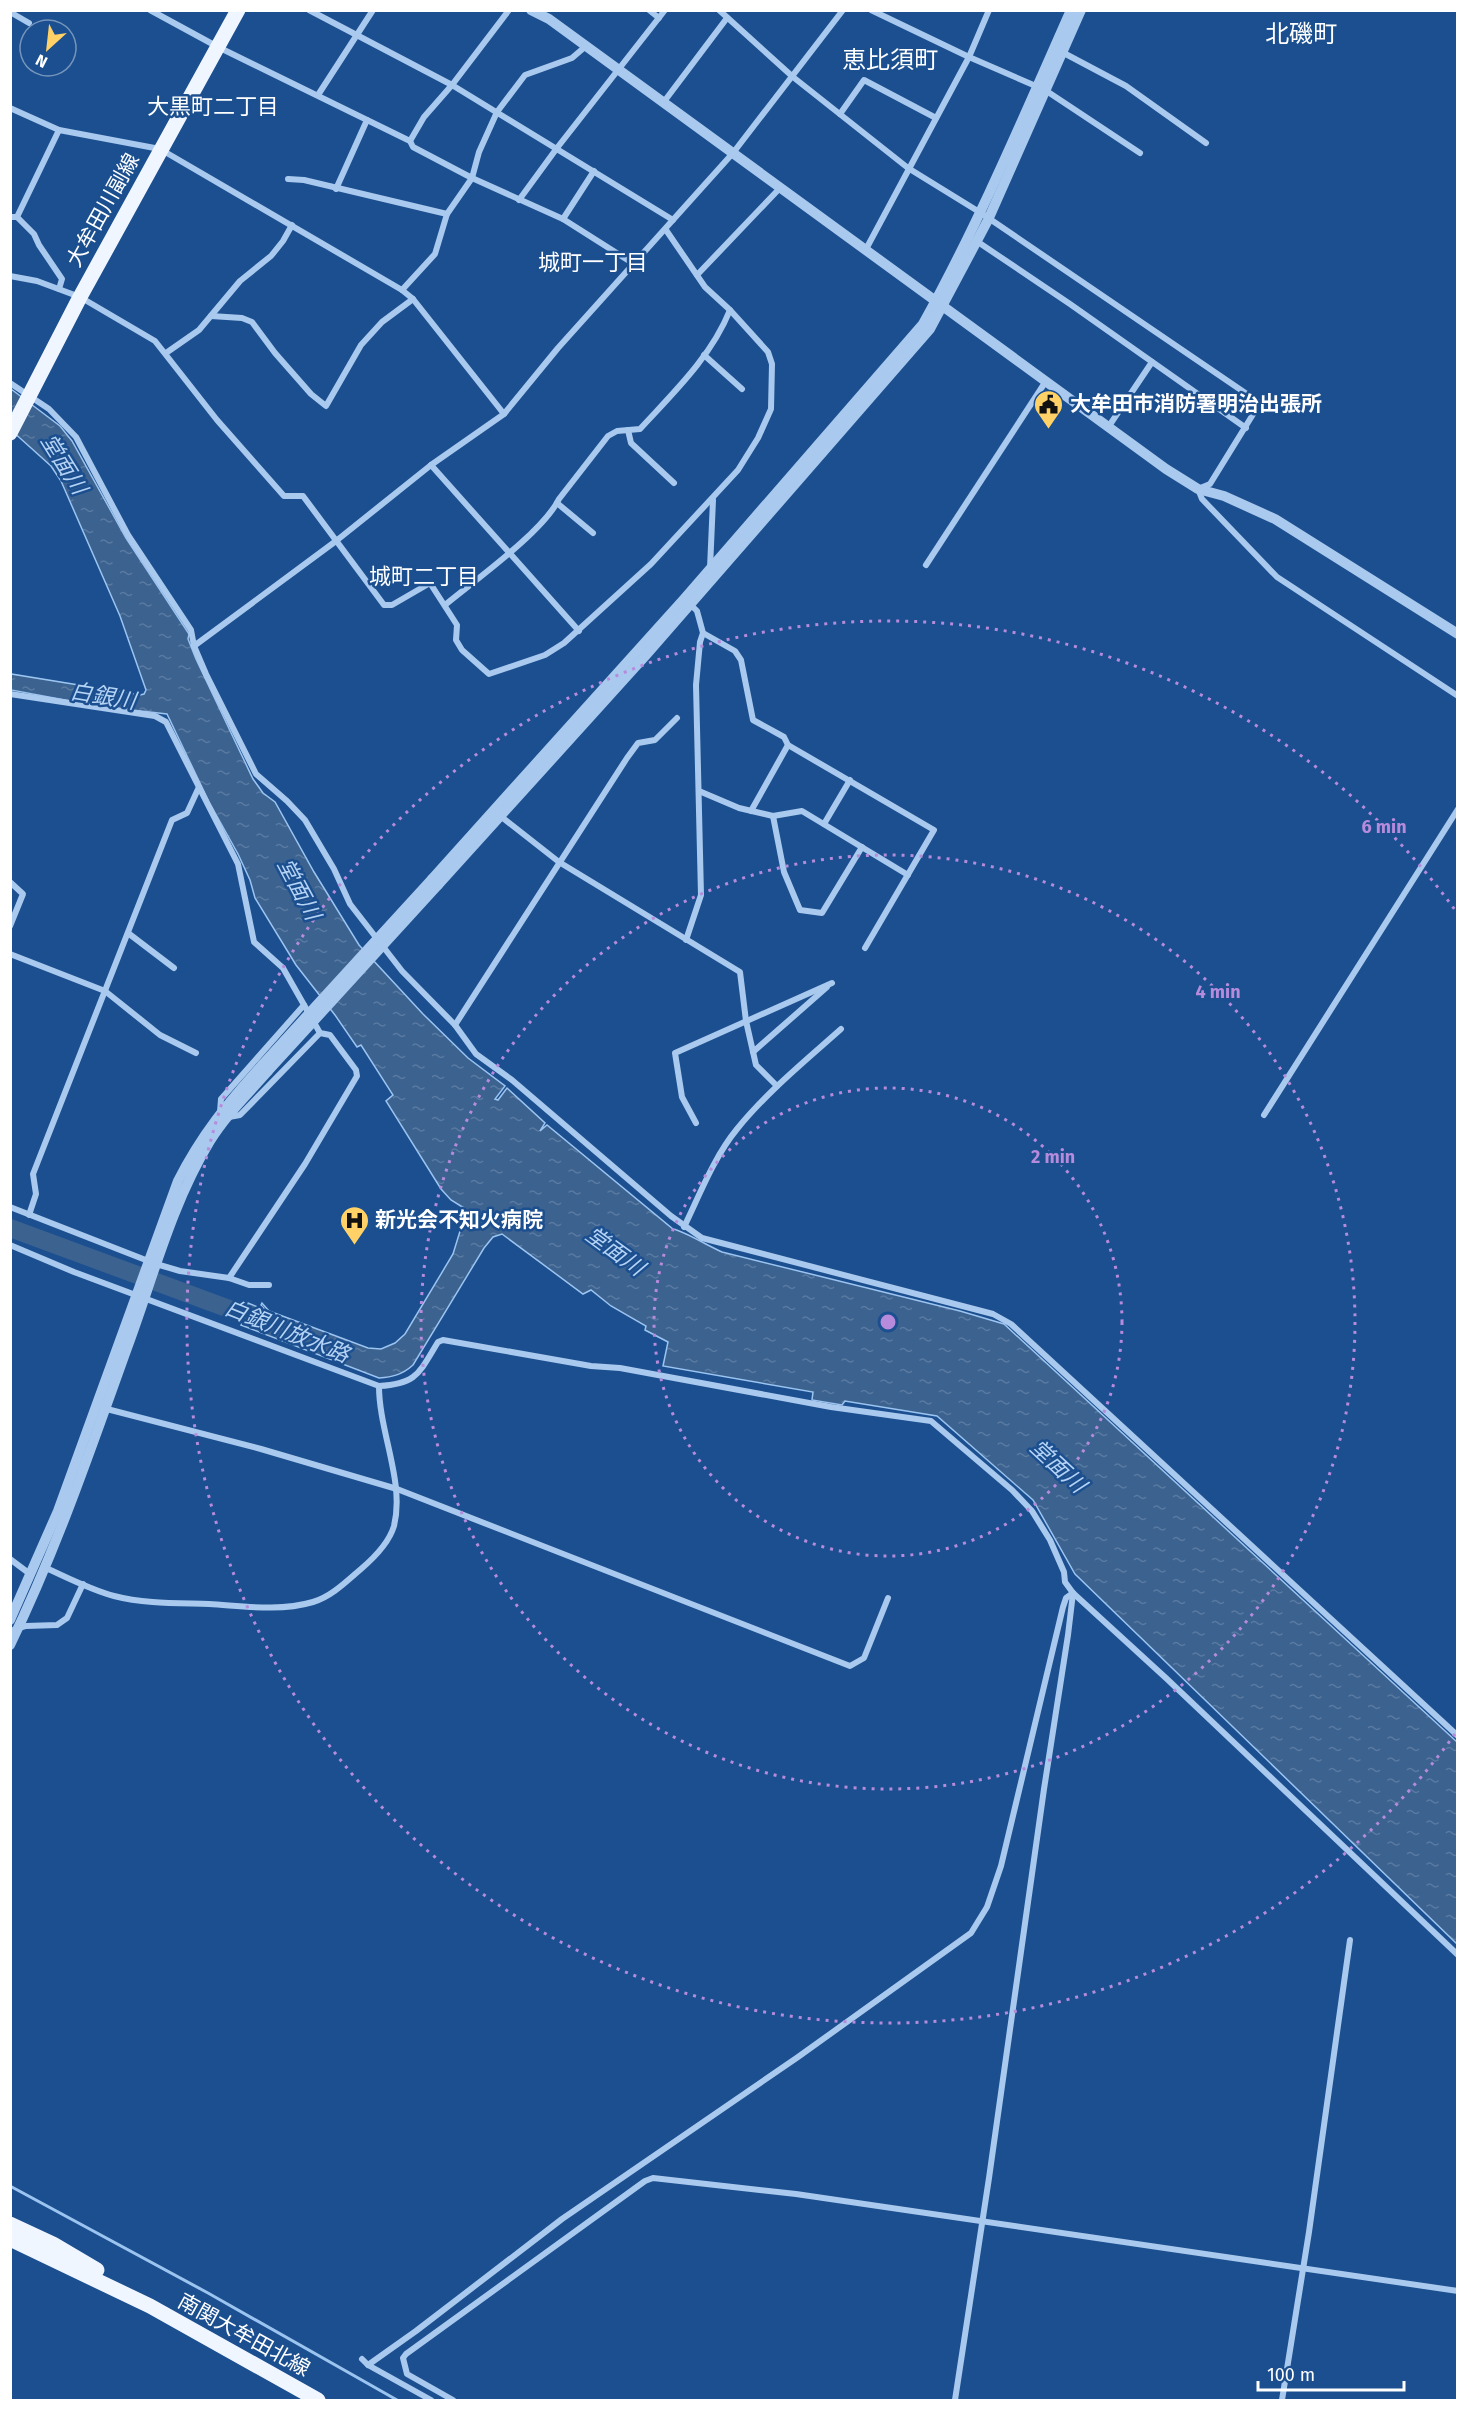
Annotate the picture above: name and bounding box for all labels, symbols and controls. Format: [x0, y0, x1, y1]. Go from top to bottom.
north arrow [18, 18, 78, 78]
district label: 北磯町 [1265, 20, 1337, 48]
district label: 恵比須町 [842, 46, 938, 74]
text: N [32, 50, 50, 72]
district label: 大黒町二丁目 [147, 93, 279, 120]
street label: 大牟田川副線 [61, 149, 145, 271]
district label: 城町一丁目 [538, 249, 648, 276]
public building icon: 大牟田市消防署明治出張所 [1033, 388, 1065, 430]
place label: 大牟田市消防署明治出張所 [1070, 391, 1322, 417]
water label: 堂面川 [35, 429, 94, 501]
district label: 城町二丁目 [369, 563, 479, 590]
water label: 白銀川 [68, 678, 140, 715]
text: 6 min [1361, 816, 1407, 838]
water label: 堂面川 [272, 854, 327, 926]
text: 4 min [1195, 981, 1241, 1003]
text: 2 min [1031, 1146, 1075, 1168]
hospital icon: 新光会不知火病院 [338, 1204, 370, 1246]
place label: 新光会不知火病院 [375, 1207, 543, 1233]
water label: 堂面川 [580, 1221, 651, 1282]
water label: 白銀川放水路 [221, 1294, 355, 1369]
centre of rings [878, 1312, 898, 1332]
water label: 堂面川 [1025, 1434, 1093, 1500]
street label: 南関大牟田北線 [173, 2288, 315, 2382]
scale bar [1258, 2354, 1404, 2392]
text: 100 m [1267, 2364, 1315, 2386]

